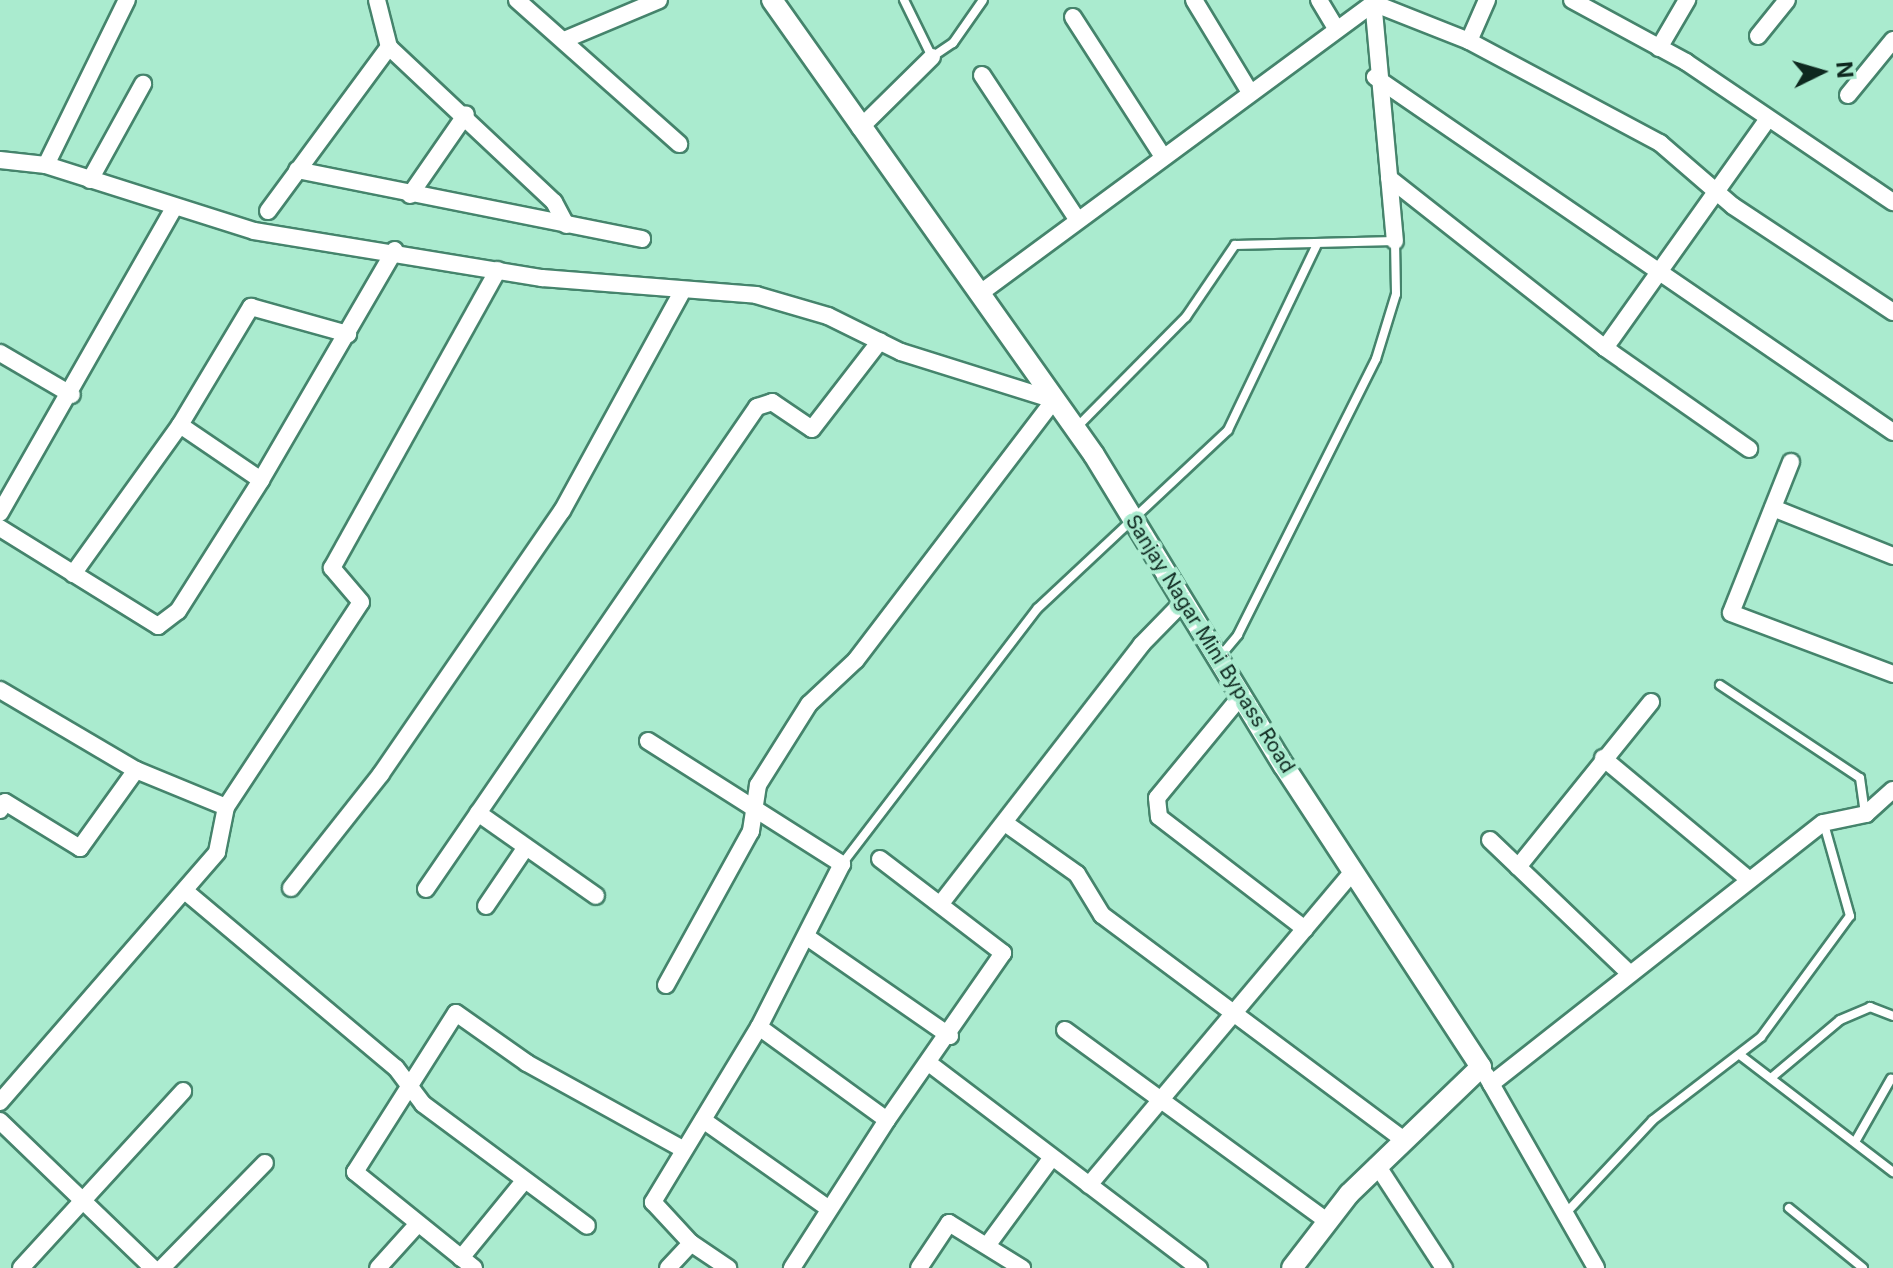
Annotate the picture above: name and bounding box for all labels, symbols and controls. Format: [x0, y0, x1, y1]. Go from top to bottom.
north arrow [1781, 32, 1861, 112]
text: N [1831, 60, 1859, 79]
street label: Sanjay Nagar Mini Bypass Road [1120, 511, 1300, 777]

